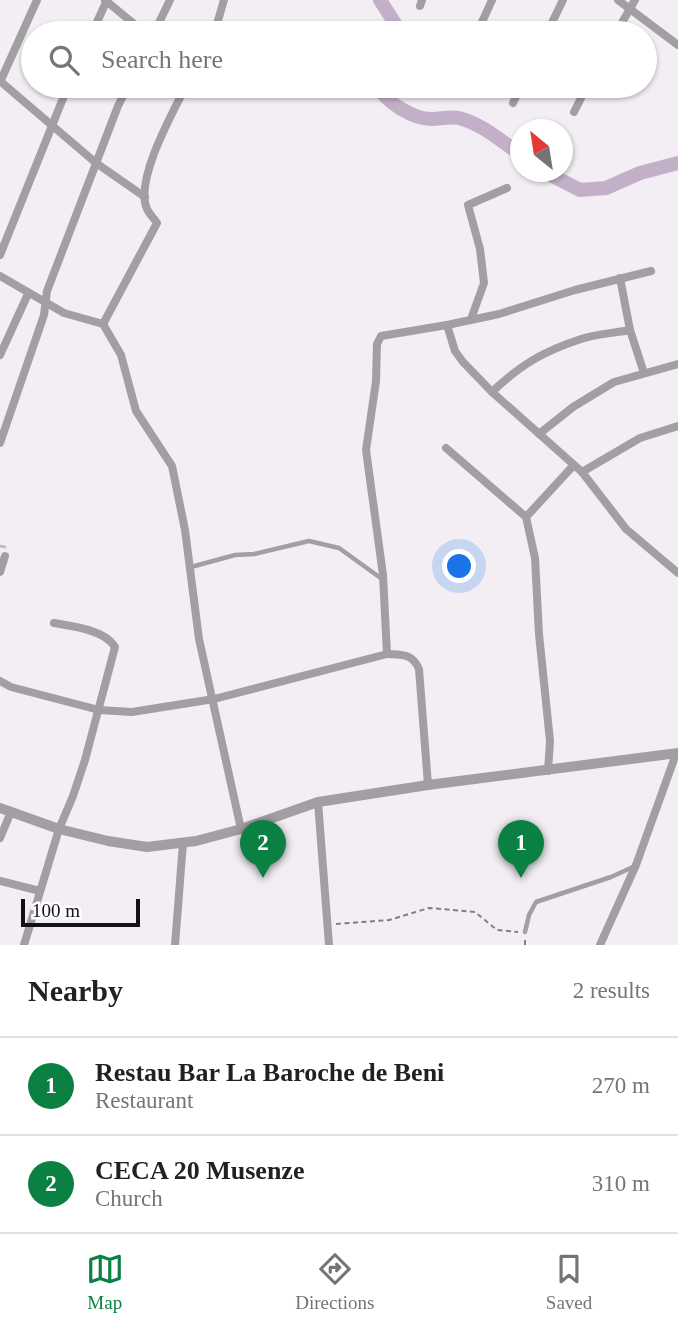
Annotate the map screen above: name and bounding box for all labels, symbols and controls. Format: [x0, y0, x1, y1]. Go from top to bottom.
search box [21, 21, 657, 98]
icon: search [45, 41, 83, 79]
text: Search here [101, 45, 223, 74]
north arrow [510, 119, 573, 182]
your location [442, 549, 476, 583]
pin: 2 [240, 820, 286, 878]
pin: 1 [498, 820, 544, 878]
scale bar [21, 896, 140, 928]
text: 100 m [32, 900, 80, 921]
text: Nearby [28, 974, 123, 1007]
text: 2 results [573, 978, 650, 1003]
text: Restau Bar La Baroche de Beni [95, 1058, 444, 1087]
text: 1 [45, 1073, 57, 1098]
text: 270 m [592, 1073, 650, 1098]
text: Restaurant [95, 1088, 193, 1113]
text: CECA 20 Musenze [95, 1156, 304, 1185]
text: 2 [45, 1171, 57, 1196]
text: 310 m [592, 1171, 650, 1196]
text: Church [95, 1186, 163, 1211]
tab: Map [86, 1250, 124, 1314]
tab: Directions [295, 1250, 374, 1314]
tab: Saved [546, 1250, 592, 1314]

